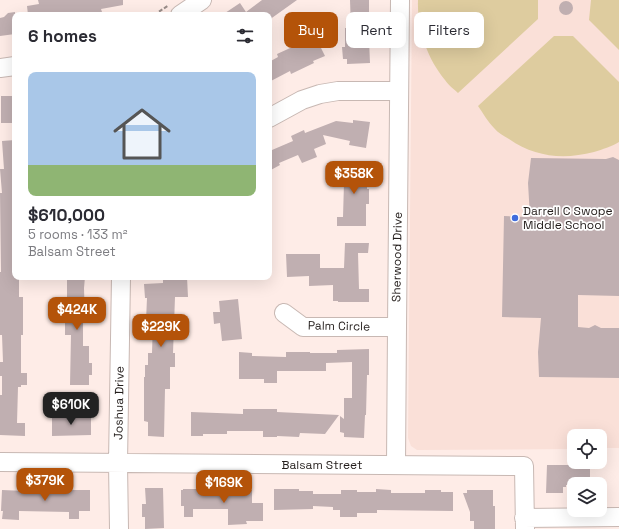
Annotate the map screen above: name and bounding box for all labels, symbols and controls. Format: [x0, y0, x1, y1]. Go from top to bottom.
chip: Buy [284, 12, 338, 48]
chip: Rent [346, 12, 406, 48]
chip: Filters [414, 12, 484, 48]
text: 6 homes [28, 25, 97, 47]
icon: filters [234, 25, 256, 47]
icon: home [106, 98, 178, 170]
pin: $358K [326, 161, 382, 195]
text: $358K [334, 165, 374, 182]
place label: Darrell C Swope Middle School [523, 203, 613, 233]
text: $610,000 [28, 204, 105, 226]
street label: Sherwood Drive [388, 212, 406, 302]
marker: Darrell C Swope Middle School [510, 213, 520, 223]
text: 5 rooms · 133 m² [28, 226, 127, 243]
text: Balsam Street [28, 243, 116, 260]
pin: $424K [49, 297, 105, 331]
text: $424K [57, 301, 97, 318]
pin: $229K [133, 314, 189, 348]
street label: Palm Circle [308, 317, 370, 335]
text: $229K [141, 318, 181, 335]
street label: Joshua Drive [110, 366, 128, 440]
pin: $610K [43, 392, 99, 426]
text: $610K [52, 396, 90, 413]
map controls [567, 429, 607, 517]
button: locate [567, 429, 607, 469]
street label: Balsam Street [281, 457, 363, 473]
pin: $379K [17, 468, 73, 502]
pin: $169K [196, 470, 252, 504]
text: $379K [25, 472, 65, 489]
text: $169K [205, 474, 243, 491]
button: layers [567, 477, 607, 517]

